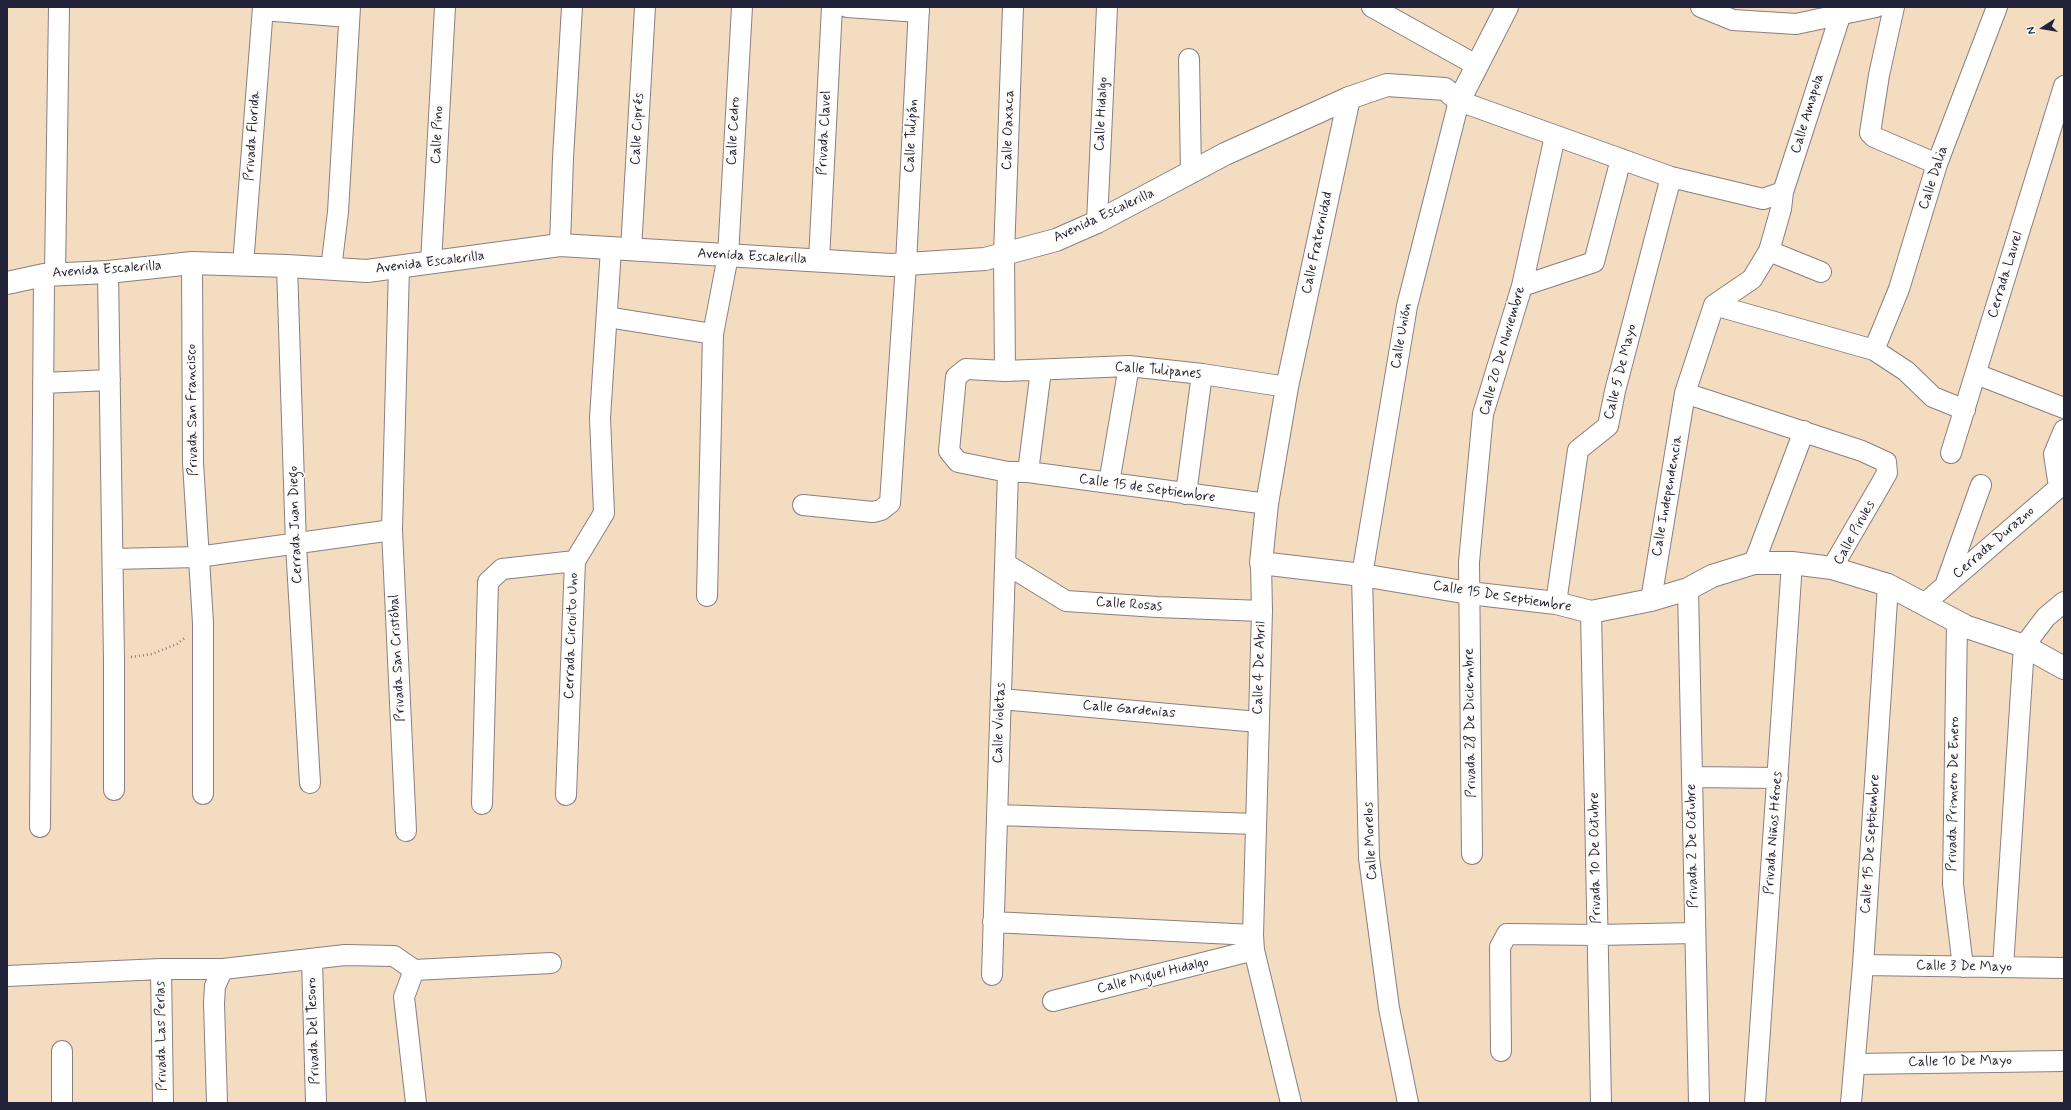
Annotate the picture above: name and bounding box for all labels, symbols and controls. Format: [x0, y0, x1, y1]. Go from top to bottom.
north arrow [2023, 8, 2063, 48]
text: N [2024, 25, 2039, 36]
street label: Calle Amapola [1788, 72, 1828, 156]
street label: Calle Hidalgo [1092, 76, 1112, 152]
street label: Privada Florida [241, 90, 265, 182]
street label: Privada Clavel [814, 90, 836, 176]
street label: Calle Oaxaca [999, 90, 1019, 170]
street label: Calle Ciprés [628, 93, 648, 165]
street label: Calle Cedro [724, 96, 744, 166]
street label: Calle Tulipán [902, 99, 922, 173]
street label: Calle Pino [428, 106, 448, 164]
street label: Calle Dalia [1916, 144, 1952, 212]
street label: Avenida Escalerilla [1051, 185, 1157, 247]
street label: Calle Fraternidad [1299, 190, 1337, 296]
street label: Cerrada Laurel [1985, 230, 2027, 320]
street label: Avenida Escalerilla [697, 246, 807, 268]
street label: Avenida Escalerilla [375, 248, 485, 278]
street label: Avenida Escalerilla [52, 258, 162, 282]
street label: Calle 20 De Noviembre [1477, 285, 1529, 417]
street label: Calle Unión [1388, 302, 1416, 370]
street label: Calle 5 De Mayo [1601, 322, 1641, 422]
street label: Privada San Francisco [183, 344, 203, 476]
street label: Calle Tulipanes [1114, 359, 1202, 383]
street label: Calle Independencia [1649, 434, 1687, 558]
street label: Cerrada Juan Diego [286, 466, 306, 584]
street label: Calle 15 de Septiembre [1078, 471, 1216, 507]
street label: Calle Pirules [1830, 498, 1880, 568]
street label: Cerrada Durazno [1950, 503, 2038, 583]
street label: Cerrada Circuito Uno [561, 572, 583, 700]
street label: Calle 15 De Septiembre [1432, 578, 1572, 616]
street label: Privada San Cristóbal [386, 594, 410, 722]
street label: Calle Rosas [1095, 594, 1163, 616]
street label: Calle 4 De Abril [1250, 621, 1270, 715]
street label: Privada 28 De Diciembre [1461, 648, 1481, 798]
street label: Calle Violetas [990, 682, 1010, 764]
street label: Calle Gardenias [1082, 698, 1176, 722]
street label: Privada Primero De Enero [1944, 716, 1964, 872]
street label: Privada Niños Héroes [1761, 771, 1787, 895]
street label: Calle 15 De Septiembre [1858, 774, 1884, 914]
street label: Privada 2 De Octubre [1684, 784, 1702, 908]
street label: Privada 10 De Octubre [1586, 792, 1606, 924]
street label: Calle Morelos [1361, 801, 1381, 881]
street label: Calle Miguel Hidalgo [1095, 954, 1211, 998]
street label: Calle 3 De Mayo [1916, 958, 2012, 976]
street label: Privada Del Tesoro [304, 977, 324, 1085]
street label: Privada Las Perlas [153, 981, 171, 1091]
street label: Calle 10 De Mayo [1908, 1053, 2012, 1071]

